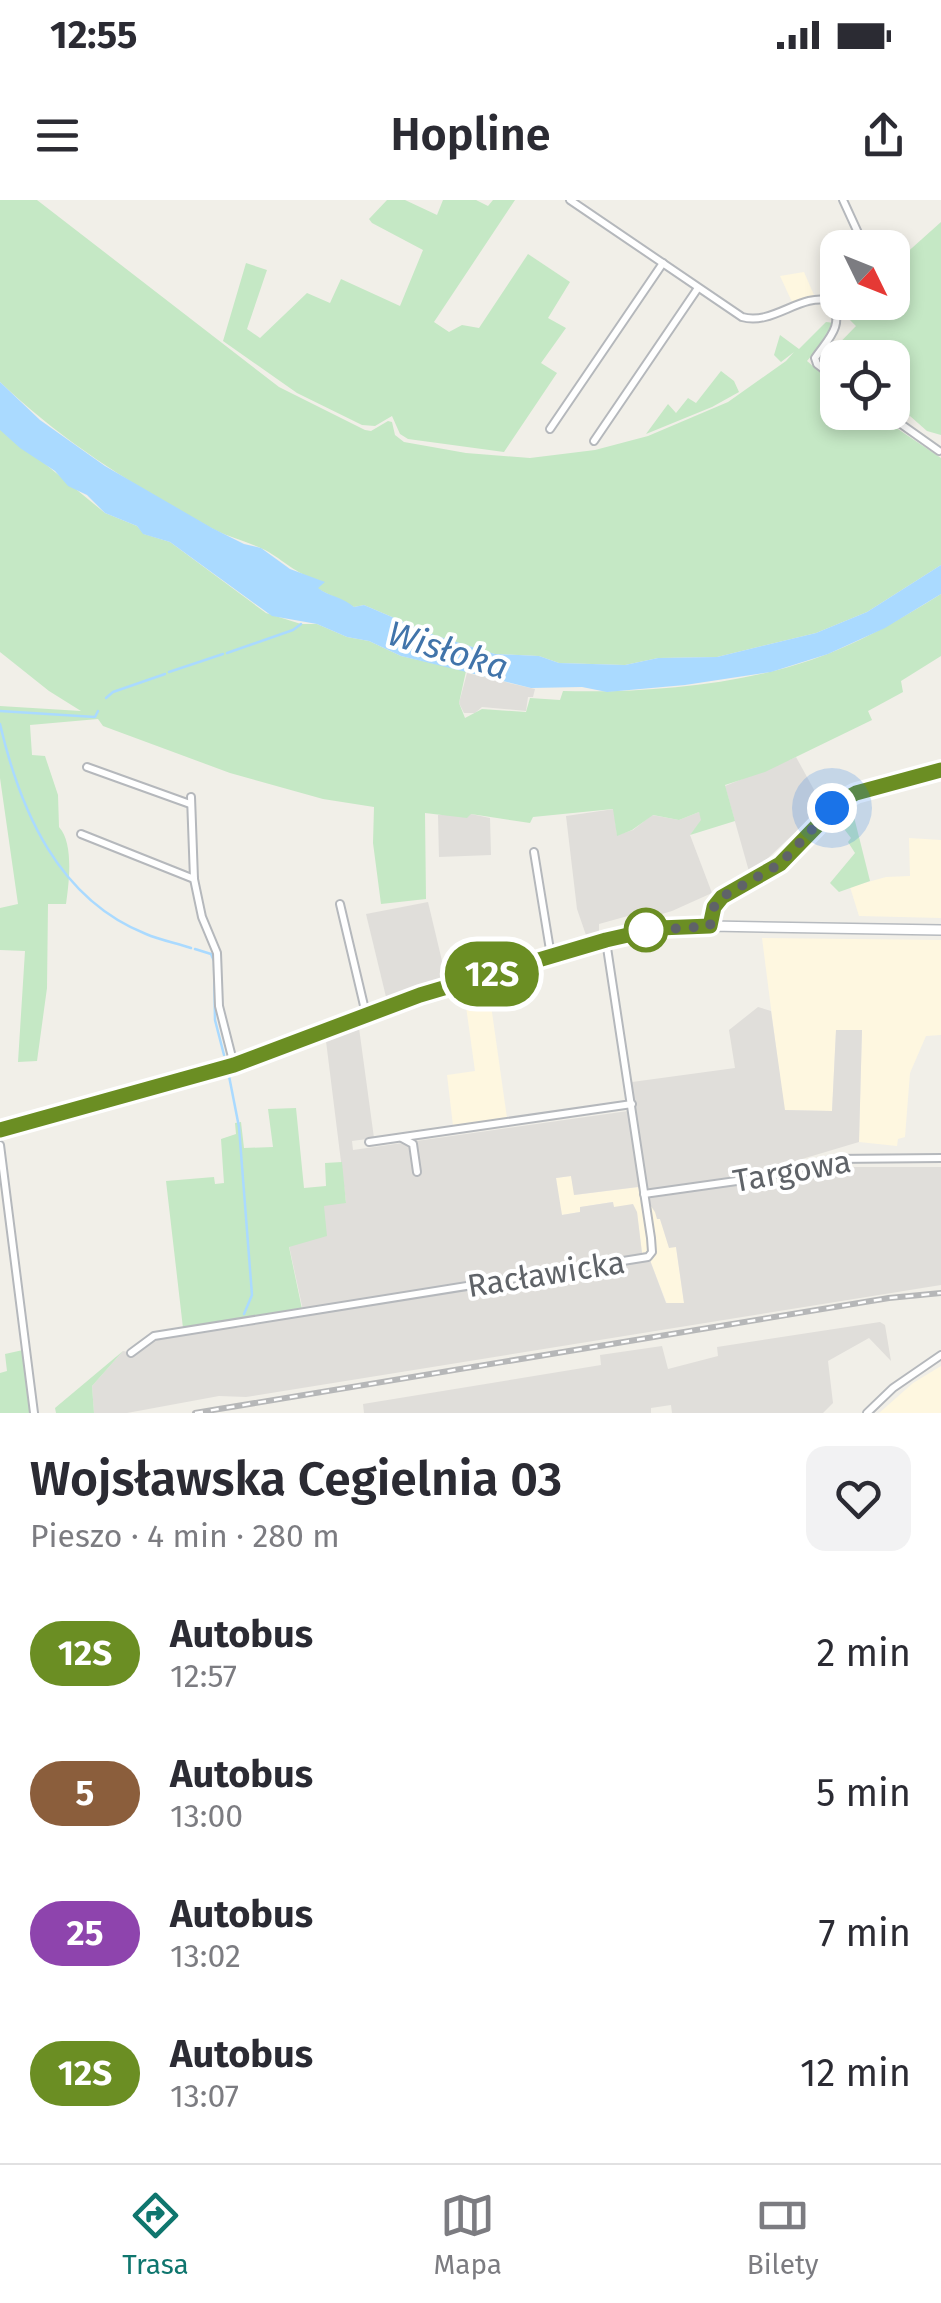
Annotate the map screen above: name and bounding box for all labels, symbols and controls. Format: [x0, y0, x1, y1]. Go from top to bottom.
text: 12:55 [50, 12, 137, 58]
icon: menu [30, 108, 85, 163]
text: Hopline [390, 108, 551, 162]
icon: share [856, 108, 911, 163]
north arrow [820, 230, 910, 320]
map controls [820, 230, 910, 430]
button: locate [820, 340, 910, 430]
water label: Wisłoka [383, 612, 513, 688]
your location [807, 783, 857, 833]
unlabelled marker [625, 909, 667, 951]
line badge: 12S [434, 942, 550, 1006]
text: 12S [465, 953, 519, 995]
street label: Targowa [730, 1142, 854, 1200]
street label: Racławicka [465, 1243, 627, 1305]
button: heart [806, 1446, 911, 1551]
text: Wojsławska Cegielnia 03 [30, 1450, 562, 1508]
text: Pieszo · 4 min · 280 m [30, 1517, 340, 1555]
text: Autobus [170, 1611, 313, 1657]
text: 2 min [817, 1630, 911, 1676]
text: 12S [58, 1632, 112, 1674]
text: 12:57 [170, 1657, 237, 1695]
text: Autobus [170, 1751, 313, 1797]
text: 5 min [816, 1770, 911, 1816]
text: 5 [76, 1772, 94, 1814]
text: 13:00 [170, 1797, 243, 1835]
text: Autobus [170, 1891, 313, 1937]
text: 7 min [819, 1910, 911, 1956]
text: 25 [67, 1912, 103, 1954]
text: 13:02 [170, 1937, 241, 1975]
text: Autobus [170, 2031, 313, 2077]
text: 12 min [800, 2050, 911, 2096]
text: 12S [58, 2052, 112, 2094]
text: 13:07 [170, 2077, 239, 2115]
tab: Trasa [122, 2188, 189, 2281]
tab: Mapa [433, 2188, 502, 2281]
tab: Bilety [747, 2188, 819, 2281]

